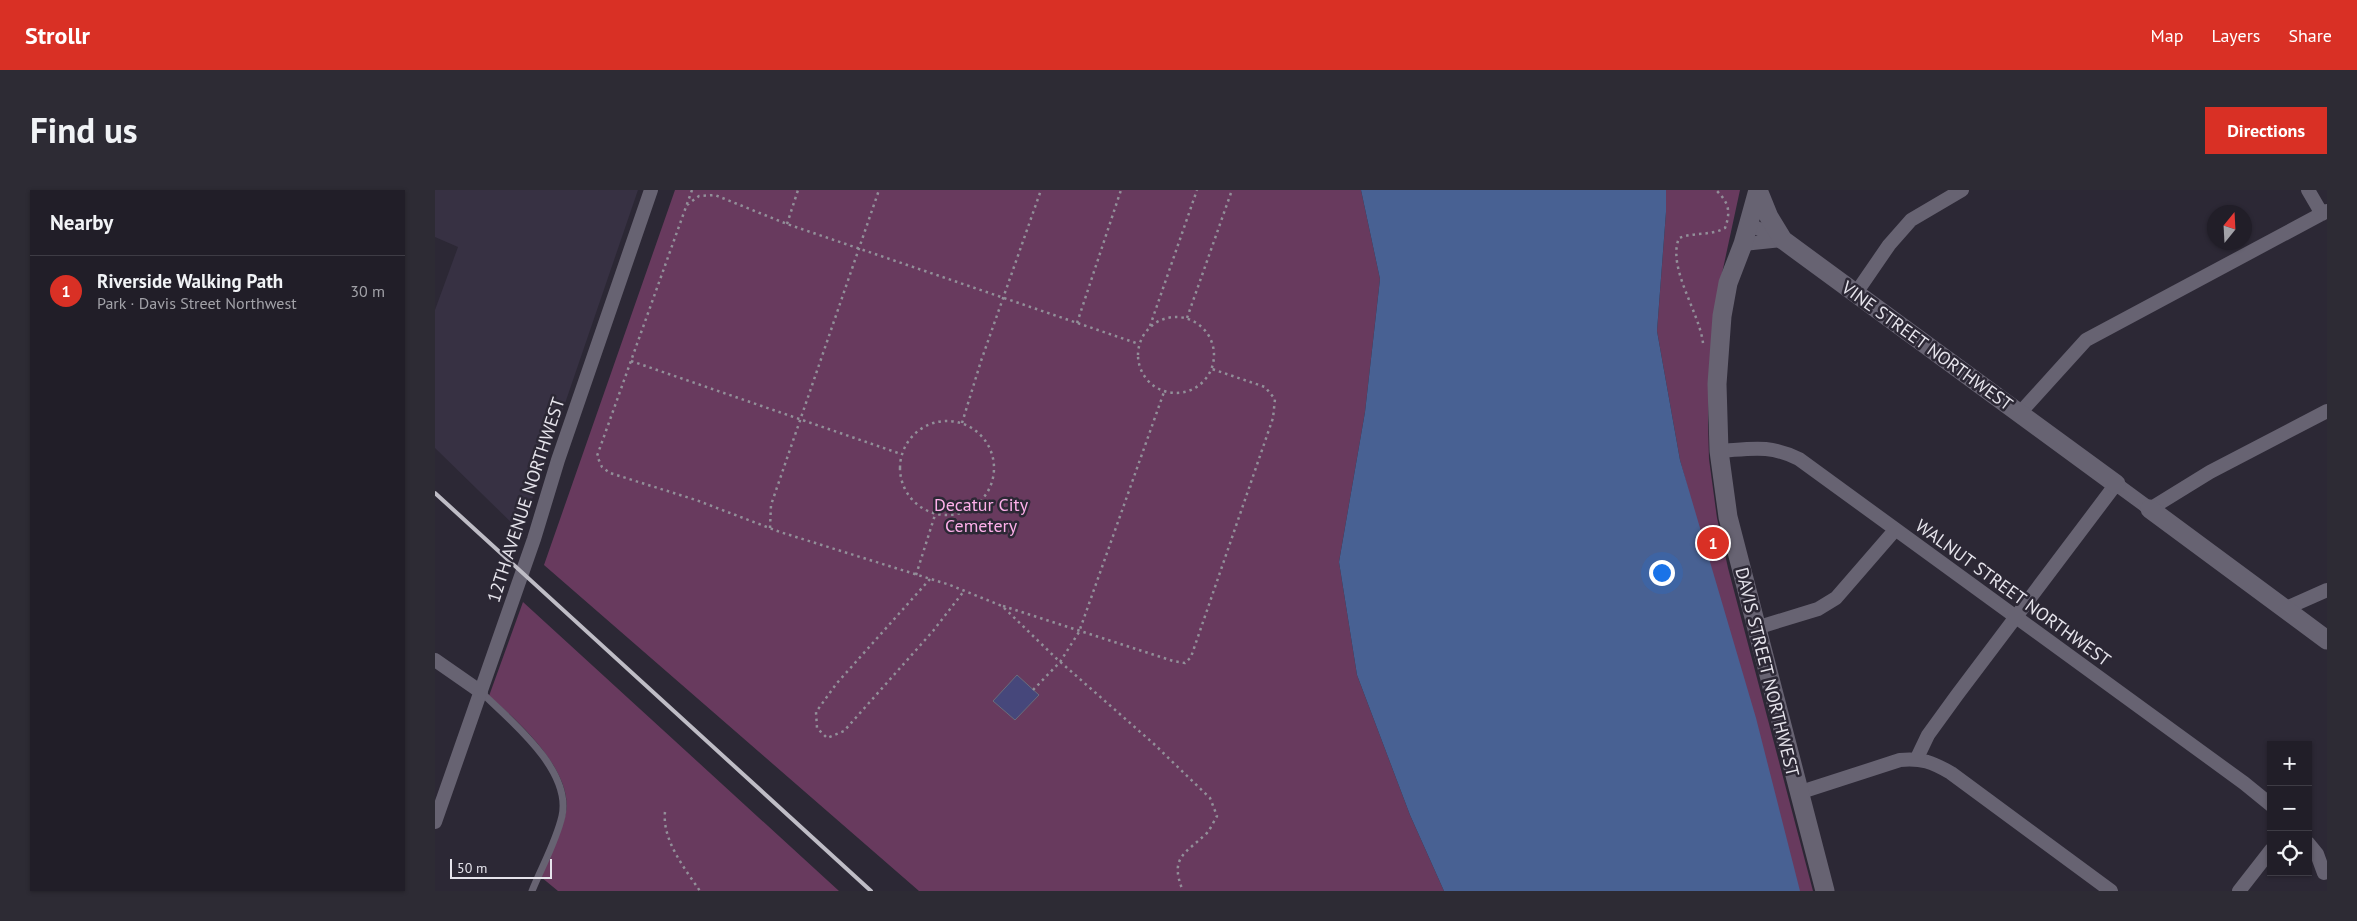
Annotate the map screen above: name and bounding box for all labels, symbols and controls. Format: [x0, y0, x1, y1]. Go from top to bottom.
text: Strollr [25, 20, 90, 51]
text: Map [2151, 24, 2183, 47]
text: Layers [2211, 24, 2260, 47]
text: Share [2288, 24, 2332, 47]
text: Find us [30, 107, 138, 153]
button: Directions [2205, 107, 2327, 154]
north arrow [2207, 205, 2252, 250]
text: Nearby [50, 209, 113, 236]
text: Riverside Walking Path [97, 269, 283, 293]
street label: VINE STREET NORTHWEST [1836, 275, 2017, 415]
text: 1 [61, 281, 71, 301]
text: 30 m [350, 281, 385, 301]
text: Park · Davis Street Northwest [97, 293, 297, 313]
street label: 12TH AVENUE NORTHWEST [482, 394, 570, 605]
park label: Decatur City Cemetery [934, 493, 1029, 537]
street label: WALNUT STREET NORTHWEST [1911, 514, 2116, 671]
pin: 1 [1697, 524, 1729, 562]
your location [1649, 560, 1675, 586]
street label: DAVIS STREET NORTHWEST [1730, 565, 1805, 779]
map controls [2267, 741, 2312, 876]
button: + [2267, 741, 2312, 786]
button: − [2267, 786, 2312, 831]
button: locate [2267, 831, 2312, 876]
scale bar [450, 856, 553, 879]
text: 50 m [457, 859, 487, 877]

